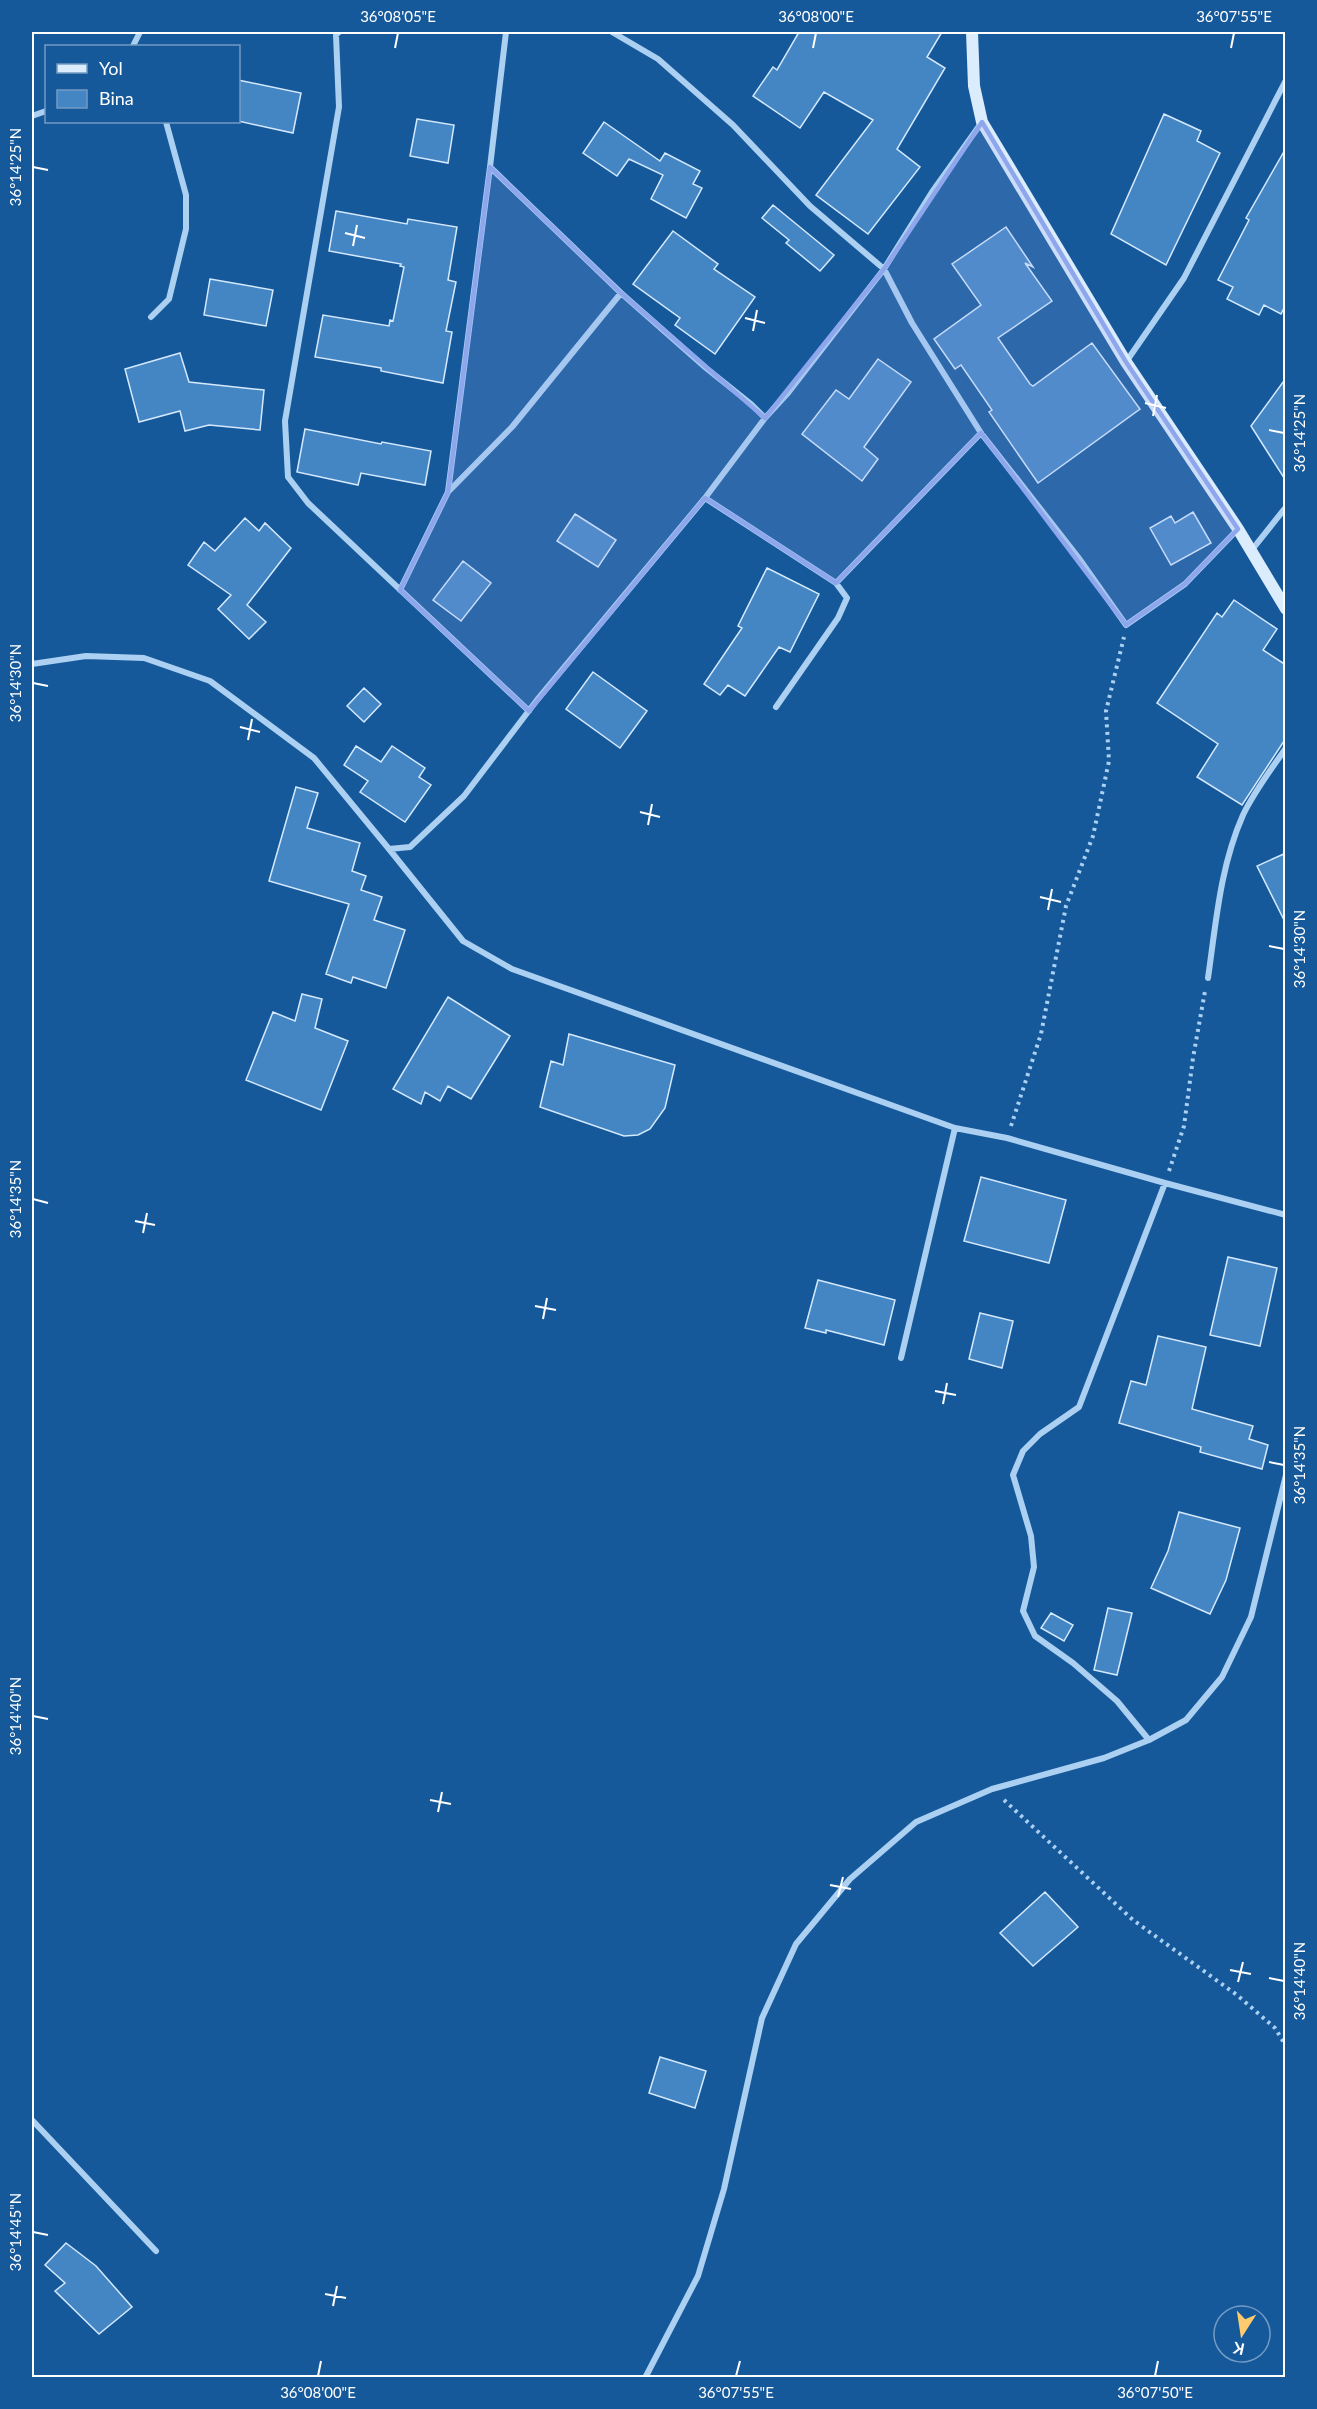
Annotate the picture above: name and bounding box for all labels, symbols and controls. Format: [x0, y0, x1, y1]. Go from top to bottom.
text: 36°08'05"E [360, 7, 436, 25]
text: 36°08'00"E [778, 7, 854, 25]
text: 36°07'55"E [1196, 7, 1272, 25]
legend [45, 45, 240, 123]
text: Yol [99, 57, 123, 79]
text: Bina [99, 87, 134, 109]
text: 36°14'25"N [6, 128, 24, 206]
text: 36°14'25"N [1290, 394, 1308, 472]
text: 36°14'30"N [6, 644, 24, 722]
text: 36°14'30"N [1290, 910, 1308, 988]
text: 36°14'35"N [6, 1160, 24, 1238]
text: 36°14'35"N [1290, 1426, 1308, 1504]
text: 36°14'40"N [6, 1677, 24, 1755]
text: 36°14'40"N [1290, 1942, 1308, 2020]
text: 36°14'45"N [6, 2193, 24, 2271]
north arrow [1212, 2304, 1272, 2364]
text: K [1230, 2339, 1246, 2360]
text: 36°08'00"E [280, 2383, 356, 2401]
text: 36°07'55"E [698, 2383, 774, 2401]
text: 36°07'50"E [1117, 2383, 1193, 2401]

